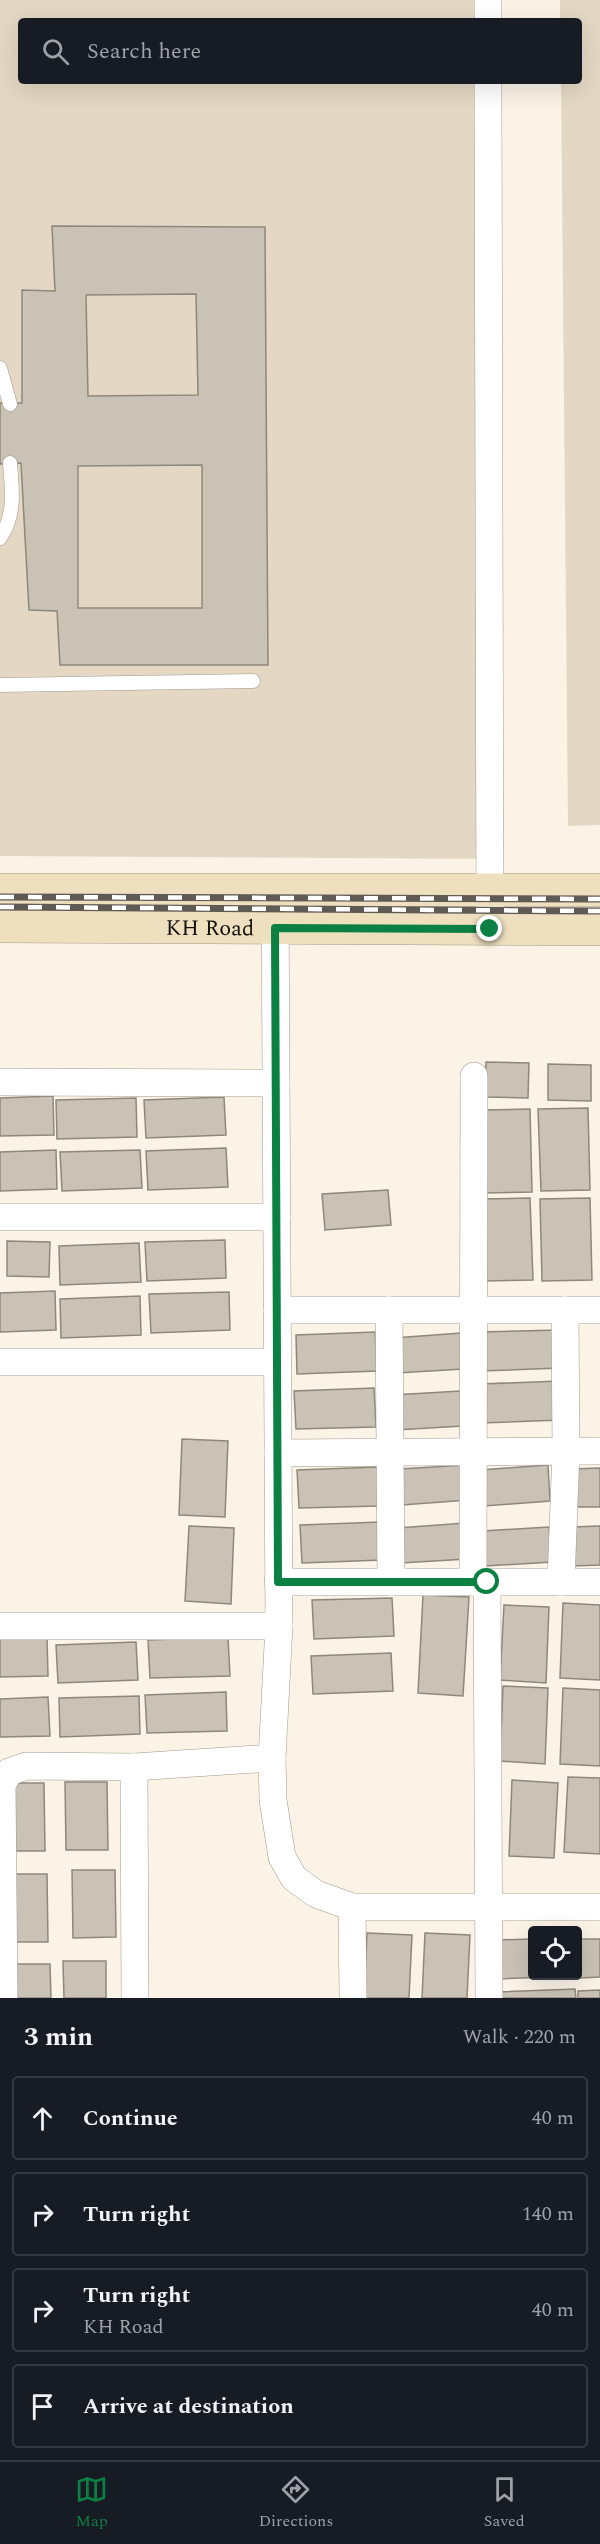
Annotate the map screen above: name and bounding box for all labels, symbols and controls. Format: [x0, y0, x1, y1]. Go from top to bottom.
search box [18, 18, 582, 84]
icon: search [39, 35, 72, 68]
text: Search here [87, 35, 201, 68]
street label: KH Road [166, 912, 254, 945]
route end [476, 915, 502, 941]
route start [473, 1568, 499, 1594]
map controls [528, 1926, 582, 1980]
button: locate [528, 1926, 582, 1980]
text: 3 min [24, 2017, 93, 2057]
text: Walk · 220 m [463, 2022, 576, 2052]
icon: ahead [26, 2102, 59, 2135]
text: Continue [83, 2102, 178, 2135]
text: 40 m [532, 2103, 574, 2133]
icon: right [26, 2198, 59, 2231]
text: Turn right [83, 2198, 190, 2231]
text: 140 m [522, 2199, 574, 2229]
text: Turn right [83, 2279, 190, 2312]
icon: right [26, 2294, 59, 2327]
text: 40 m [532, 2295, 574, 2325]
text: KH Road [83, 2312, 164, 2342]
icon: arrive [26, 2390, 59, 2423]
text: Arrive at destination [83, 2390, 294, 2423]
tab: Map [75, 2473, 108, 2533]
tab: Directions [259, 2473, 333, 2533]
tab: Saved [484, 2473, 525, 2533]

